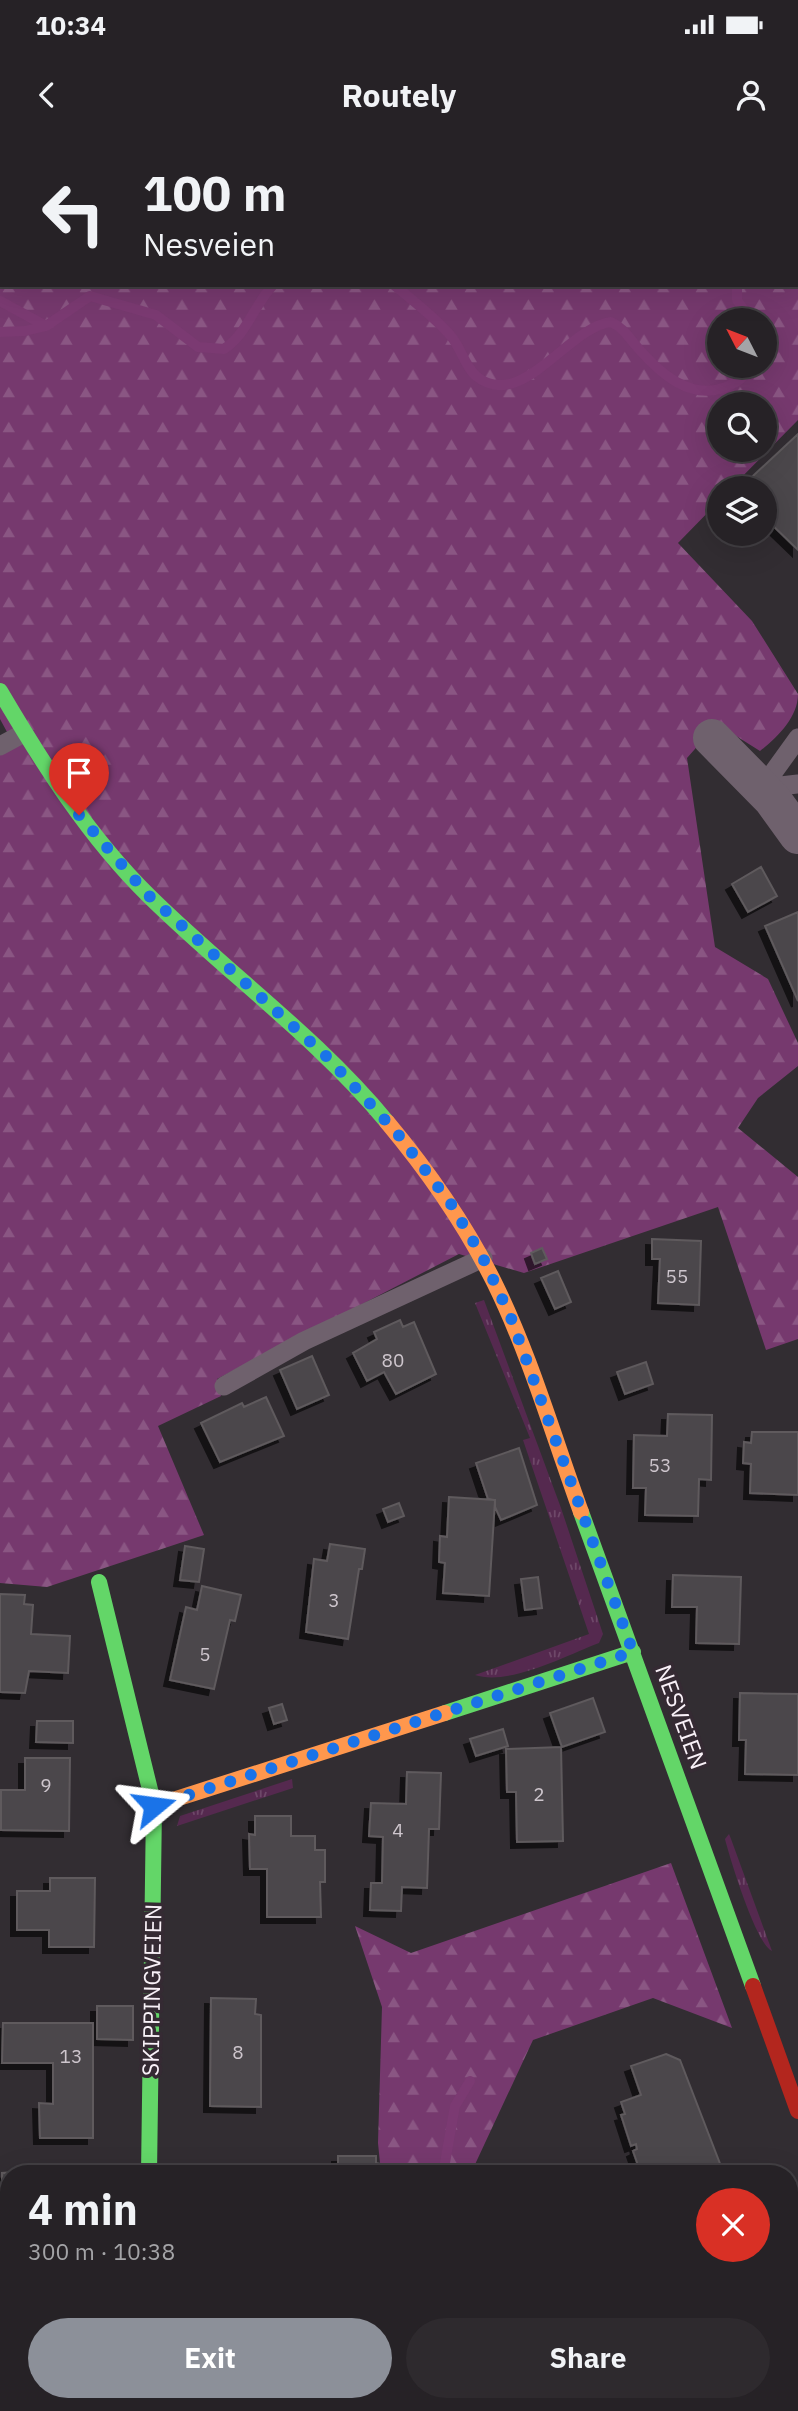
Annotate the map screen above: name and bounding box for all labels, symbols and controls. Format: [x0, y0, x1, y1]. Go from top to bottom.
text: 10:34 [35, 8, 106, 42]
text: Routely [342, 74, 456, 116]
icon: back [28, 76, 66, 114]
icon: person [732, 76, 770, 114]
text: 100 m [143, 161, 287, 224]
icon: left [28, 168, 119, 259]
text: Nesveien [143, 223, 275, 265]
north arrow [707, 308, 777, 378]
map controls [707, 308, 777, 546]
button: search [707, 392, 777, 462]
button: layers [707, 476, 777, 546]
pin [49, 743, 109, 815]
icon: arrive [60, 754, 98, 792]
house number: 55 [666, 1264, 688, 1288]
house number: 80 [382, 1348, 404, 1372]
house number: 53 [649, 1453, 671, 1477]
house number: 3 [328, 1588, 340, 1612]
house number: 5 [199, 1642, 211, 1666]
street label: NESVEIEN [649, 1660, 715, 1773]
position arrow [117, 1769, 191, 1843]
house number: 9 [40, 1773, 52, 1797]
house number: 2 [533, 1782, 545, 1806]
house number: 4 [392, 1818, 404, 1842]
street label: SKIPPINGVEIEN [134, 1904, 168, 2076]
house number: 8 [232, 2040, 244, 2064]
house number: 13 [60, 2044, 82, 2068]
text: 4 min [28, 2182, 138, 2237]
button: close [696, 2188, 770, 2262]
text: 300 m · 10:38 [28, 2236, 175, 2266]
button: Exit [28, 2318, 392, 2398]
button: Share [406, 2318, 770, 2398]

